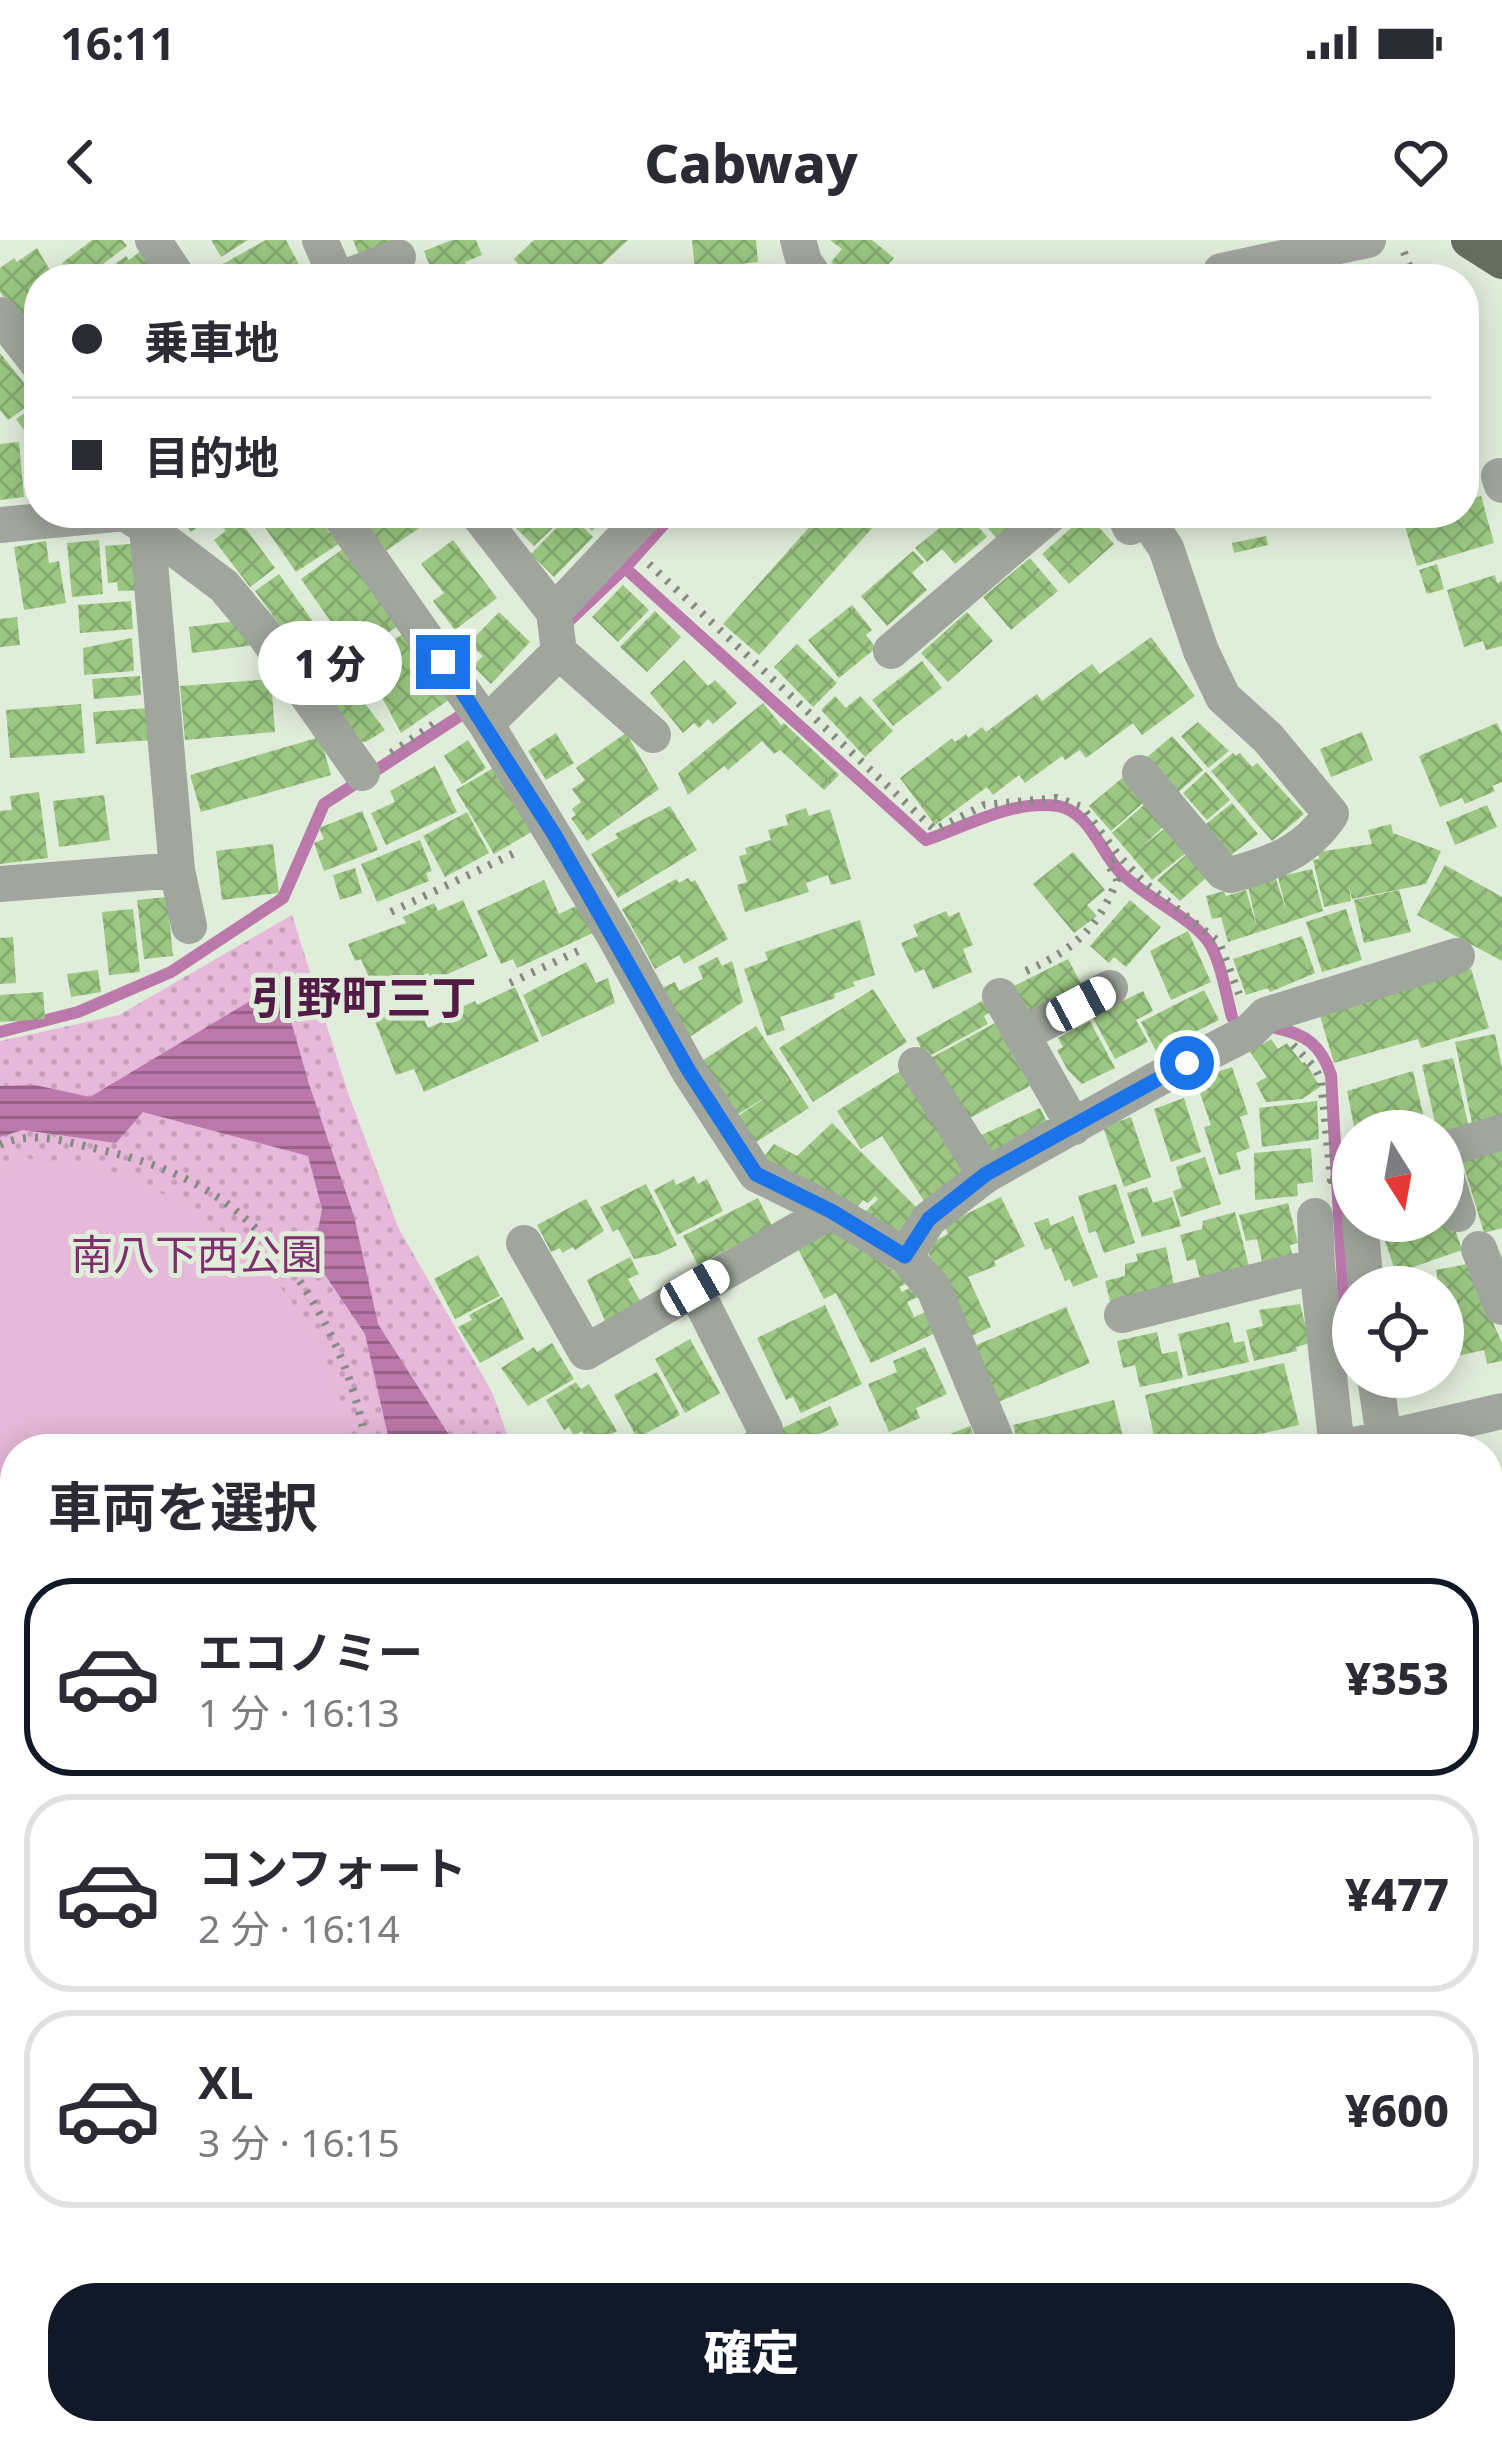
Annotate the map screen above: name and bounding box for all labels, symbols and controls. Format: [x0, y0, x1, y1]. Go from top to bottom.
text: 16:11 [60, 12, 176, 73]
text: Cabway [644, 125, 858, 199]
icon: back [48, 129, 114, 195]
icon: heart [1388, 129, 1454, 195]
text: 乗車地 [144, 311, 279, 372]
text: 目的地 [144, 426, 279, 487]
callout: 1 分 [257, 620, 401, 704]
route end [416, 635, 470, 689]
text: 1 分 [294, 636, 366, 689]
district label: 引野町三丁 [251, 966, 477, 1027]
car [1041, 971, 1121, 1037]
route start [1160, 1036, 1214, 1090]
north arrow [1332, 1110, 1464, 1242]
map controls [1332, 1110, 1464, 1398]
park label: 南八下西公園 [71, 1225, 323, 1282]
car [655, 1254, 735, 1322]
button: locate [1332, 1266, 1464, 1398]
text: 車両を選択 [48, 1469, 318, 1543]
text: エコノミー [198, 1621, 423, 1682]
icon: car [54, 1623, 162, 1731]
text: ¥353 [1345, 1647, 1449, 1708]
text: 1 分 · 16:13 [198, 1685, 400, 1738]
text: コンフォート [198, 1837, 467, 1898]
icon: car [54, 1839, 162, 1947]
text: ¥477 [1345, 1863, 1449, 1924]
text: 2 分 · 16:14 [198, 1901, 400, 1954]
text: XL [198, 2051, 253, 2112]
icon: car [54, 2055, 162, 2163]
text: ¥600 [1345, 2079, 1449, 2140]
text: 3 分 · 16:15 [198, 2115, 400, 2168]
button: 確定 [48, 2283, 1455, 2421]

